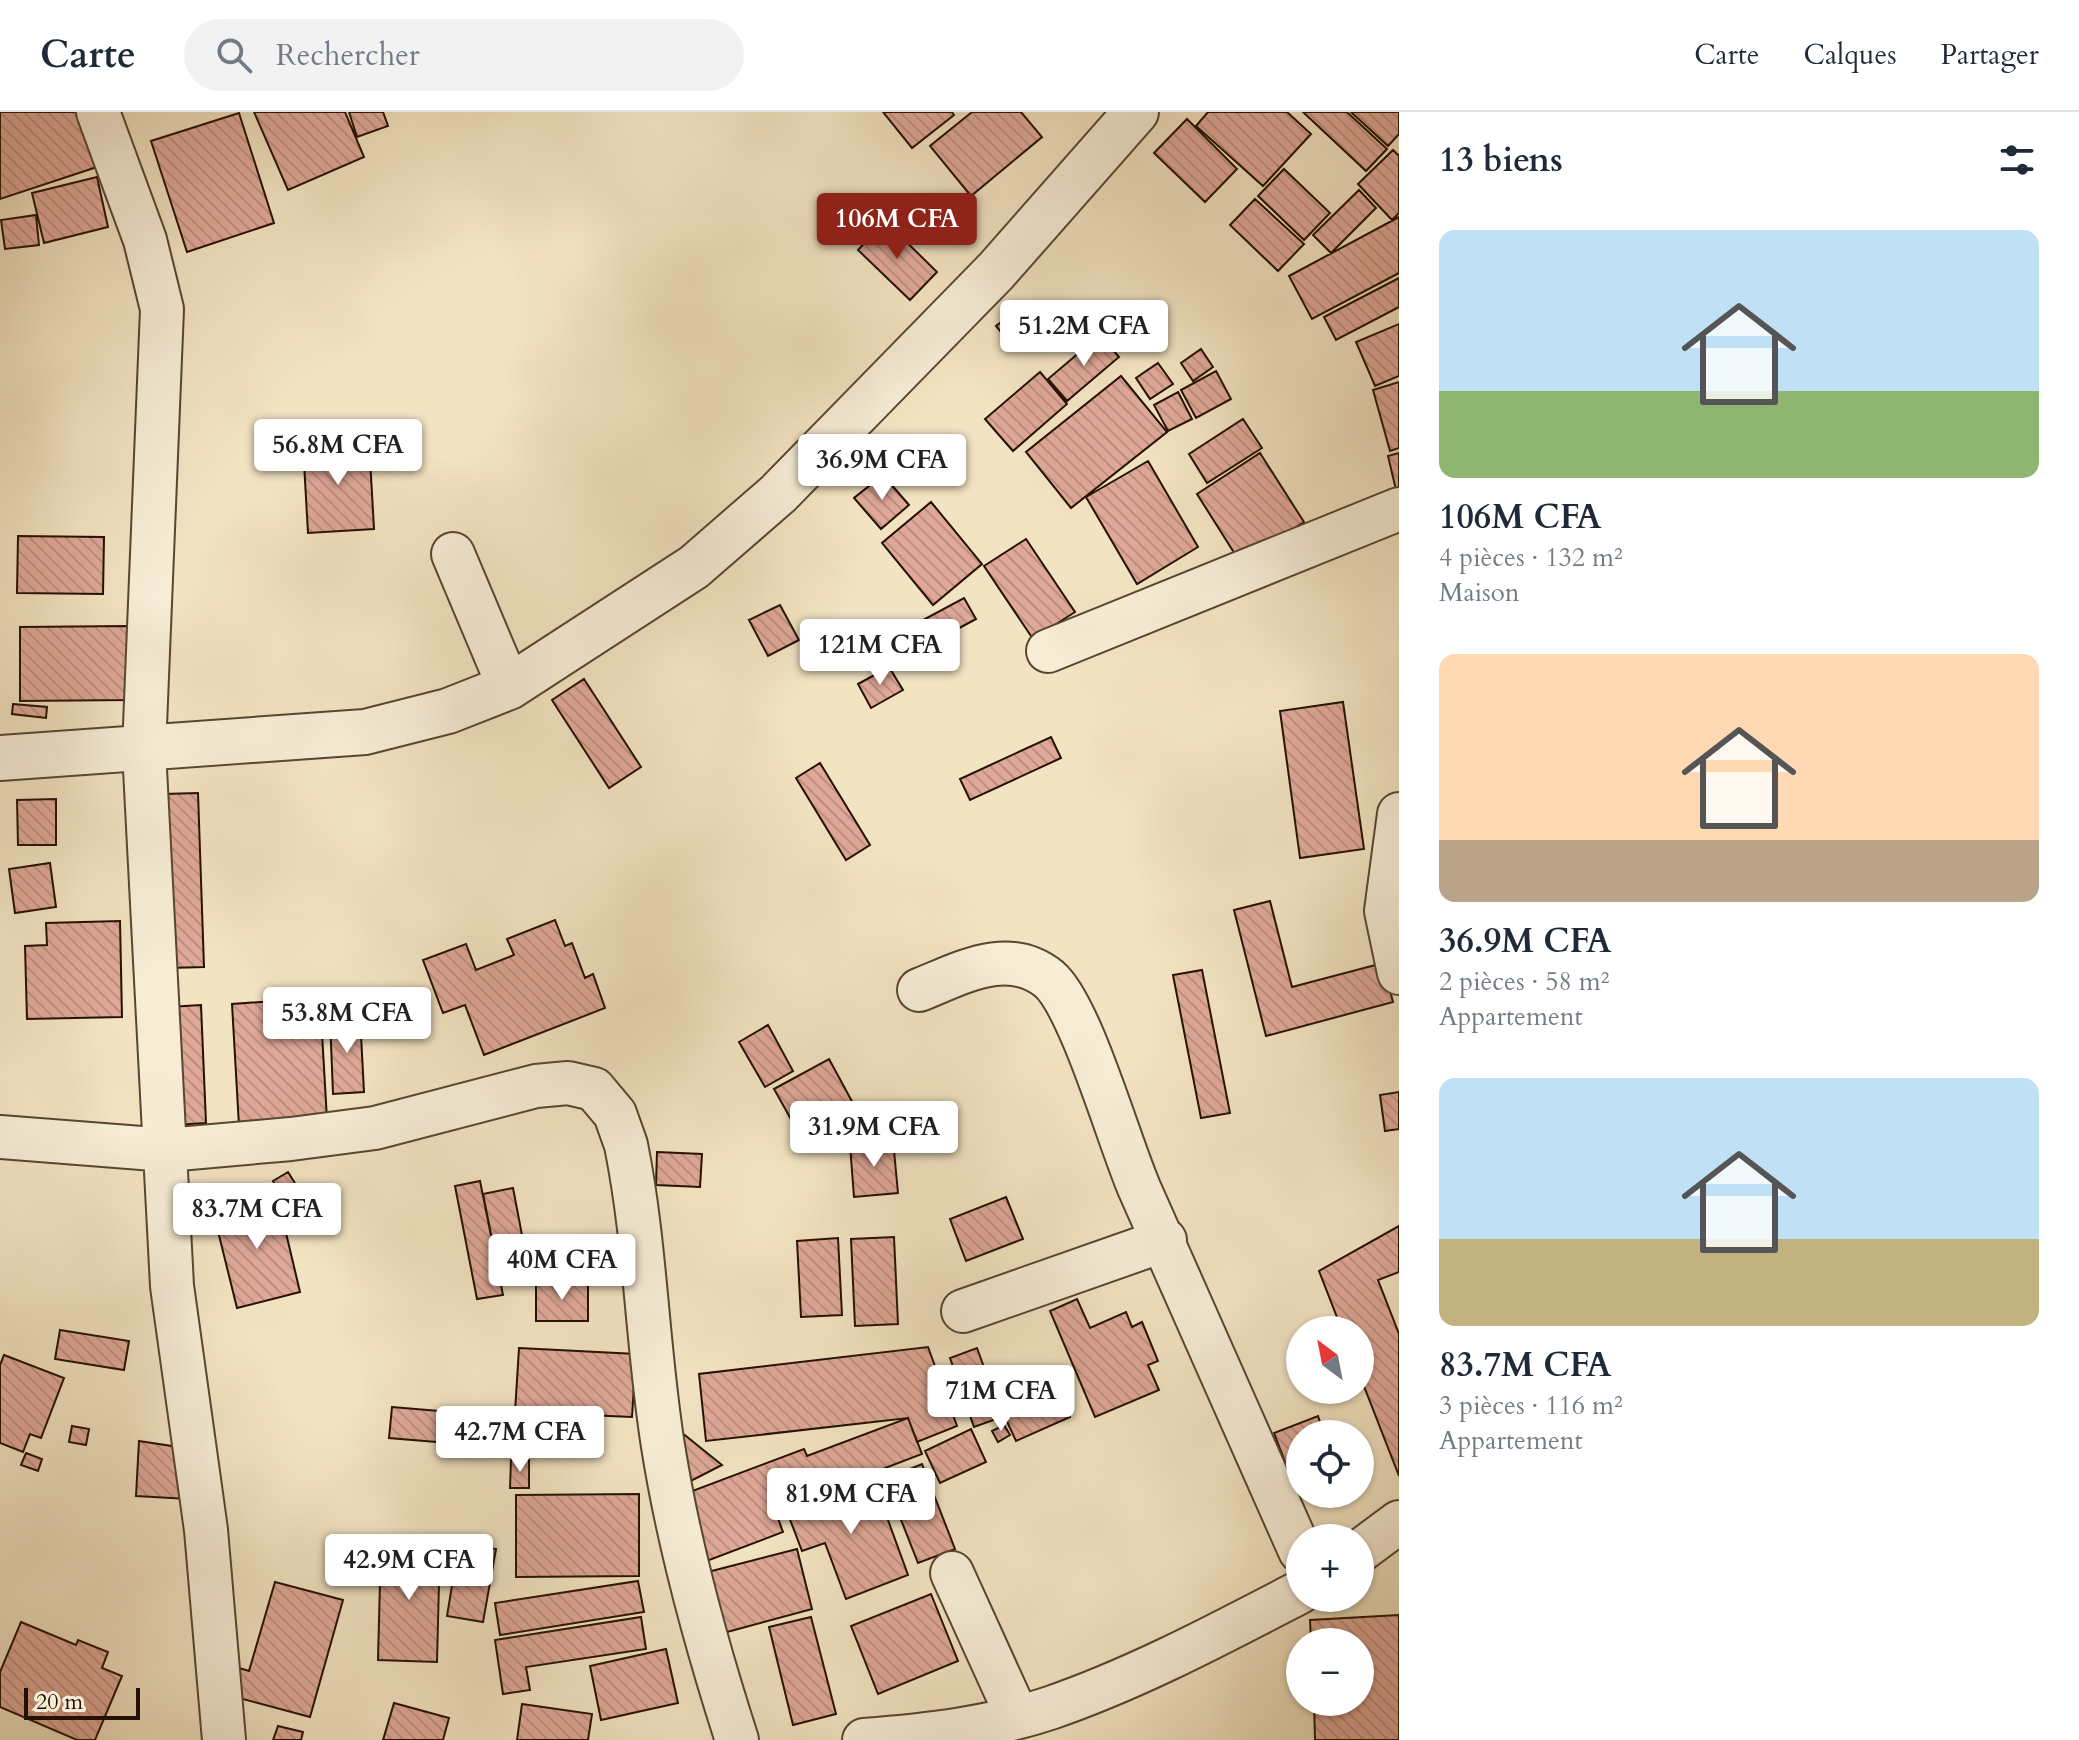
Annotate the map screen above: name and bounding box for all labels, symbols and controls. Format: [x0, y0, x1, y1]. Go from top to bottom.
search box [184, 19, 744, 91]
text: Carte [40, 29, 136, 81]
icon: search [212, 33, 256, 77]
text: Rechercher [276, 35, 420, 76]
text: Carte [1694, 36, 1759, 74]
text: Calques [1803, 36, 1897, 74]
text: Partager [1941, 36, 2039, 74]
text: 13 biens [1439, 137, 1563, 183]
icon: filters [1995, 138, 2039, 182]
pin: 106M CFA [814, 193, 980, 261]
text: 106M CFA [835, 201, 959, 236]
icon: home [1667, 282, 1811, 426]
pin: 51.2M CFA [992, 300, 1176, 368]
text: 51.2M CFA [1018, 308, 1150, 343]
pin: 56.8M CFA [246, 419, 430, 487]
text: 56.8M CFA [272, 427, 404, 462]
pin: 36.9M CFA [790, 434, 974, 502]
text: 36.9M CFA [816, 442, 948, 477]
text: 106M CFA [1439, 494, 1602, 540]
text: 4 pièces · 132 m² [1439, 540, 1623, 575]
text: Maison [1439, 575, 1520, 610]
pin: 121M CFA [797, 619, 963, 687]
text: 121M CFA [818, 627, 942, 662]
icon: home [1667, 706, 1811, 850]
text: 36.9M CFA [1439, 918, 1612, 964]
text: 2 pièces · 58 m² [1439, 964, 1610, 999]
pin: 53.8M CFA [255, 987, 439, 1055]
text: 53.8M CFA [281, 995, 413, 1030]
text: Appartement [1439, 999, 1583, 1034]
pin: 31.9M CFA [782, 1101, 966, 1169]
text: 31.9M CFA [808, 1109, 940, 1144]
icon: home [1667, 1130, 1811, 1274]
pin: 83.7M CFA [165, 1183, 349, 1251]
text: 83.7M CFA [191, 1191, 323, 1226]
pin: 40M CFA [488, 1234, 636, 1302]
text: 40M CFA [506, 1242, 618, 1277]
north arrow [1286, 1316, 1374, 1404]
map controls [1286, 1316, 1374, 1716]
text: 83.7M CFA [1439, 1342, 1612, 1388]
pin: 71M CFA [927, 1365, 1075, 1433]
text: 71M CFA [945, 1373, 1057, 1408]
text: 3 pièces · 116 m² [1439, 1388, 1623, 1423]
pin: 42.7M CFA [428, 1406, 612, 1474]
text: 42.7M CFA [454, 1414, 586, 1449]
button: locate [1286, 1420, 1374, 1508]
text: Appartement [1439, 1423, 1583, 1458]
pin: 81.9M CFA [759, 1468, 943, 1536]
text: 81.9M CFA [785, 1476, 917, 1511]
button: + [1286, 1524, 1374, 1612]
pin: 42.9M CFA [317, 1534, 501, 1602]
text: 42.9M CFA [343, 1542, 475, 1577]
button: − [1286, 1628, 1374, 1716]
scale bar [24, 1684, 140, 1720]
text: 20 m [36, 1687, 83, 1717]

